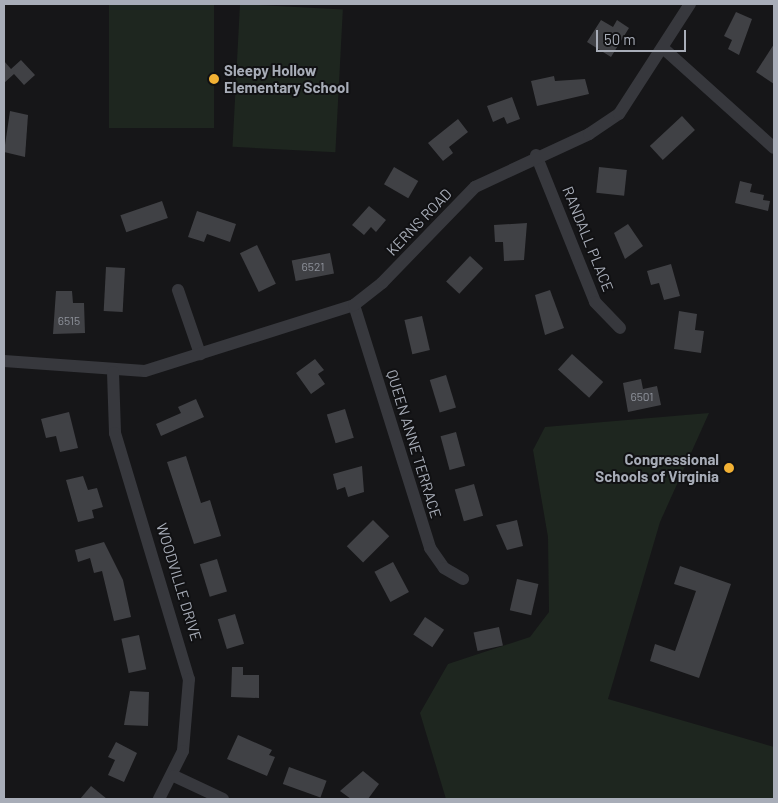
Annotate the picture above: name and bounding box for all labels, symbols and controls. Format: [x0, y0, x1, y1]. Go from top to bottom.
scale bar [598, 20, 688, 52]
text: 50 m [604, 30, 636, 48]
place label: Sleepy Hollow Elementary School [224, 61, 349, 96]
marker: Sleepy Hollow Elementary School [208, 73, 220, 85]
street label: RANDALL PLACE [559, 184, 617, 294]
street label: KERNS ROAD [383, 185, 455, 259]
house number: 6521 [302, 260, 324, 274]
house number: 6515 [58, 314, 80, 328]
street label: QUEEN ANNE TERRACE [383, 368, 445, 520]
house number: 6501 [631, 390, 653, 404]
place label: Congressional Schools of Virginia [595, 450, 719, 485]
marker: Congressional Schools of Virginia [723, 462, 735, 474]
street label: WOODVILLE DRIVE [153, 521, 205, 643]

